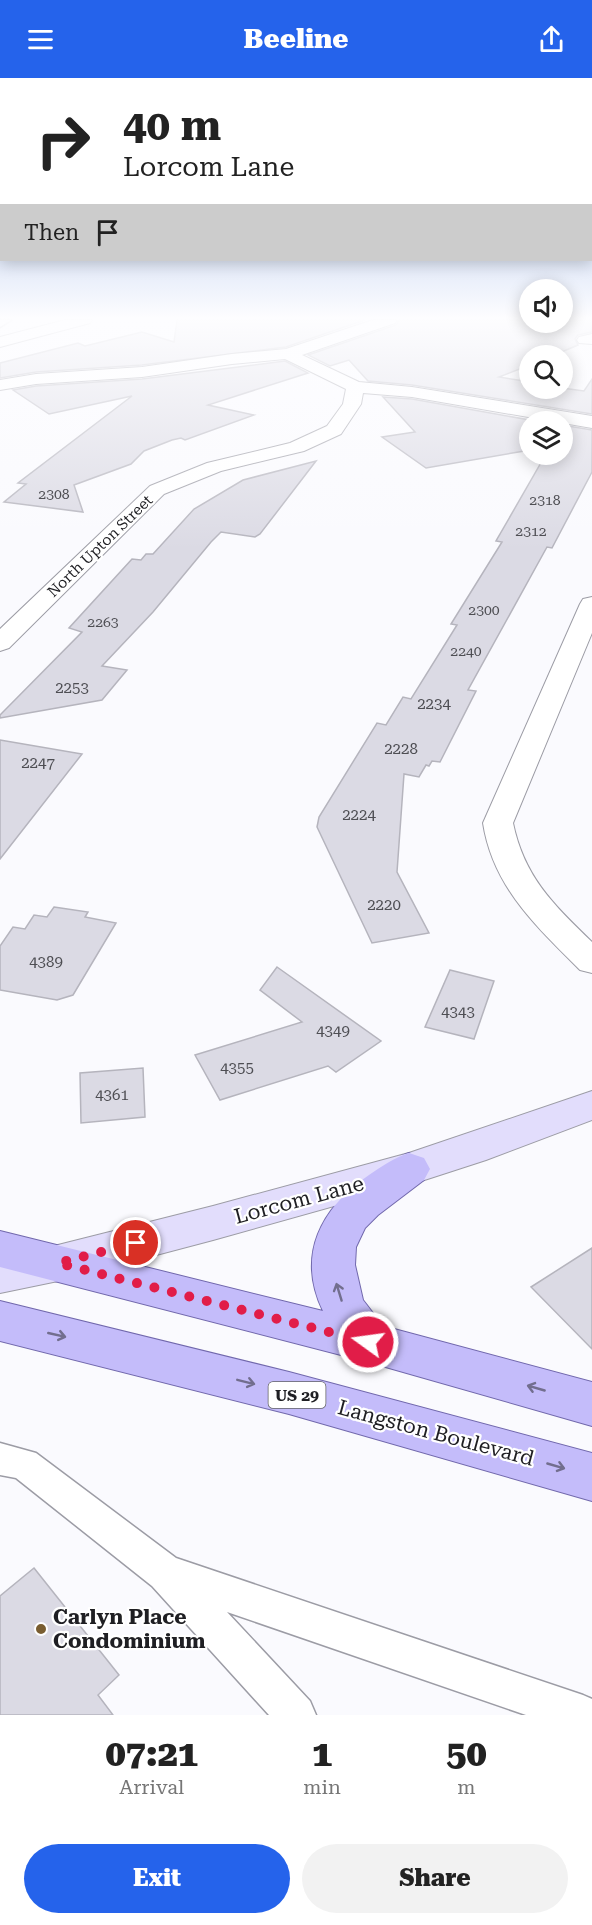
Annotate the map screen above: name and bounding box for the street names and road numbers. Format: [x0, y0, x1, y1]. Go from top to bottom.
street label: North Upton Street [44, 491, 157, 601]
street label: Lorcom Lane [232, 1171, 366, 1229]
road number: US 29 [268, 1382, 326, 1408]
street label: Langston Boulevard [335, 1395, 537, 1471]

